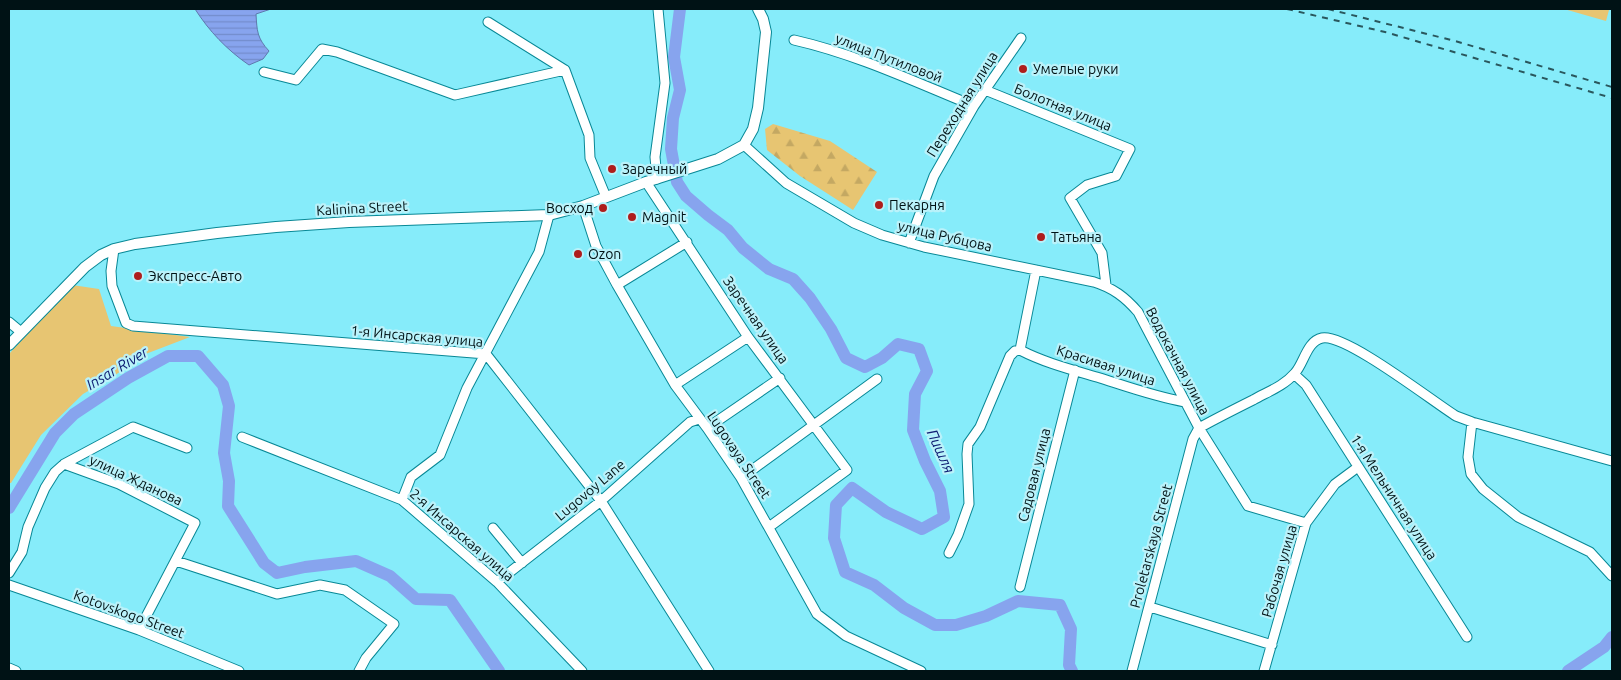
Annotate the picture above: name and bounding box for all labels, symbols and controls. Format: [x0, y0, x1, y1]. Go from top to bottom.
street label: улица Путиловой [833, 30, 945, 86]
street label: Переходная улица [923, 48, 1001, 160]
place label: Умелые руки [1033, 61, 1118, 77]
marker: Умелые руки [1017, 63, 1029, 75]
street label: Болотная улица [1012, 80, 1114, 134]
place label: Заречный [622, 161, 687, 177]
marker: Заречный [606, 163, 618, 175]
place label: Пекарня [889, 197, 945, 213]
street label: Kalinina Street [316, 198, 409, 218]
marker: Пекарня [873, 199, 885, 211]
place label: Восход [546, 200, 593, 216]
marker: Восход [597, 202, 609, 214]
place label: Magnit [642, 209, 687, 225]
marker: Magnit [626, 211, 638, 223]
street label: улица Рубцова [896, 217, 994, 255]
place label: Татьяна [1051, 229, 1102, 245]
marker: Татьяна [1035, 231, 1047, 243]
place label: Ozon [588, 246, 621, 262]
marker: Ozon [572, 248, 584, 260]
place label: Экспресс-Авто [148, 268, 242, 284]
marker: Экспресс-Авто [132, 270, 144, 282]
street label: Заречная улица [720, 273, 792, 367]
street label: Водокачная улица [1143, 304, 1213, 418]
street label: 1-я Инсарская улица [350, 322, 484, 350]
water label: Insar River [83, 342, 152, 393]
street label: Красивая улица [1055, 342, 1157, 388]
street label: Lugovaya Street [704, 408, 774, 502]
water label: Пишля [924, 426, 958, 476]
street label: Садовая улица [1015, 426, 1053, 524]
street label: 1-я Мельничная улица [1347, 431, 1441, 563]
street label: улица Жданова [87, 451, 185, 509]
street label: Lugovoy Lane [552, 456, 628, 524]
street label: Proletarskaya Street [1127, 482, 1175, 610]
street label: 2-я Инсарская улица [407, 485, 517, 585]
street label: Рабочая улица [1258, 523, 1300, 619]
street label: Kotovskogo Street [71, 587, 187, 642]

